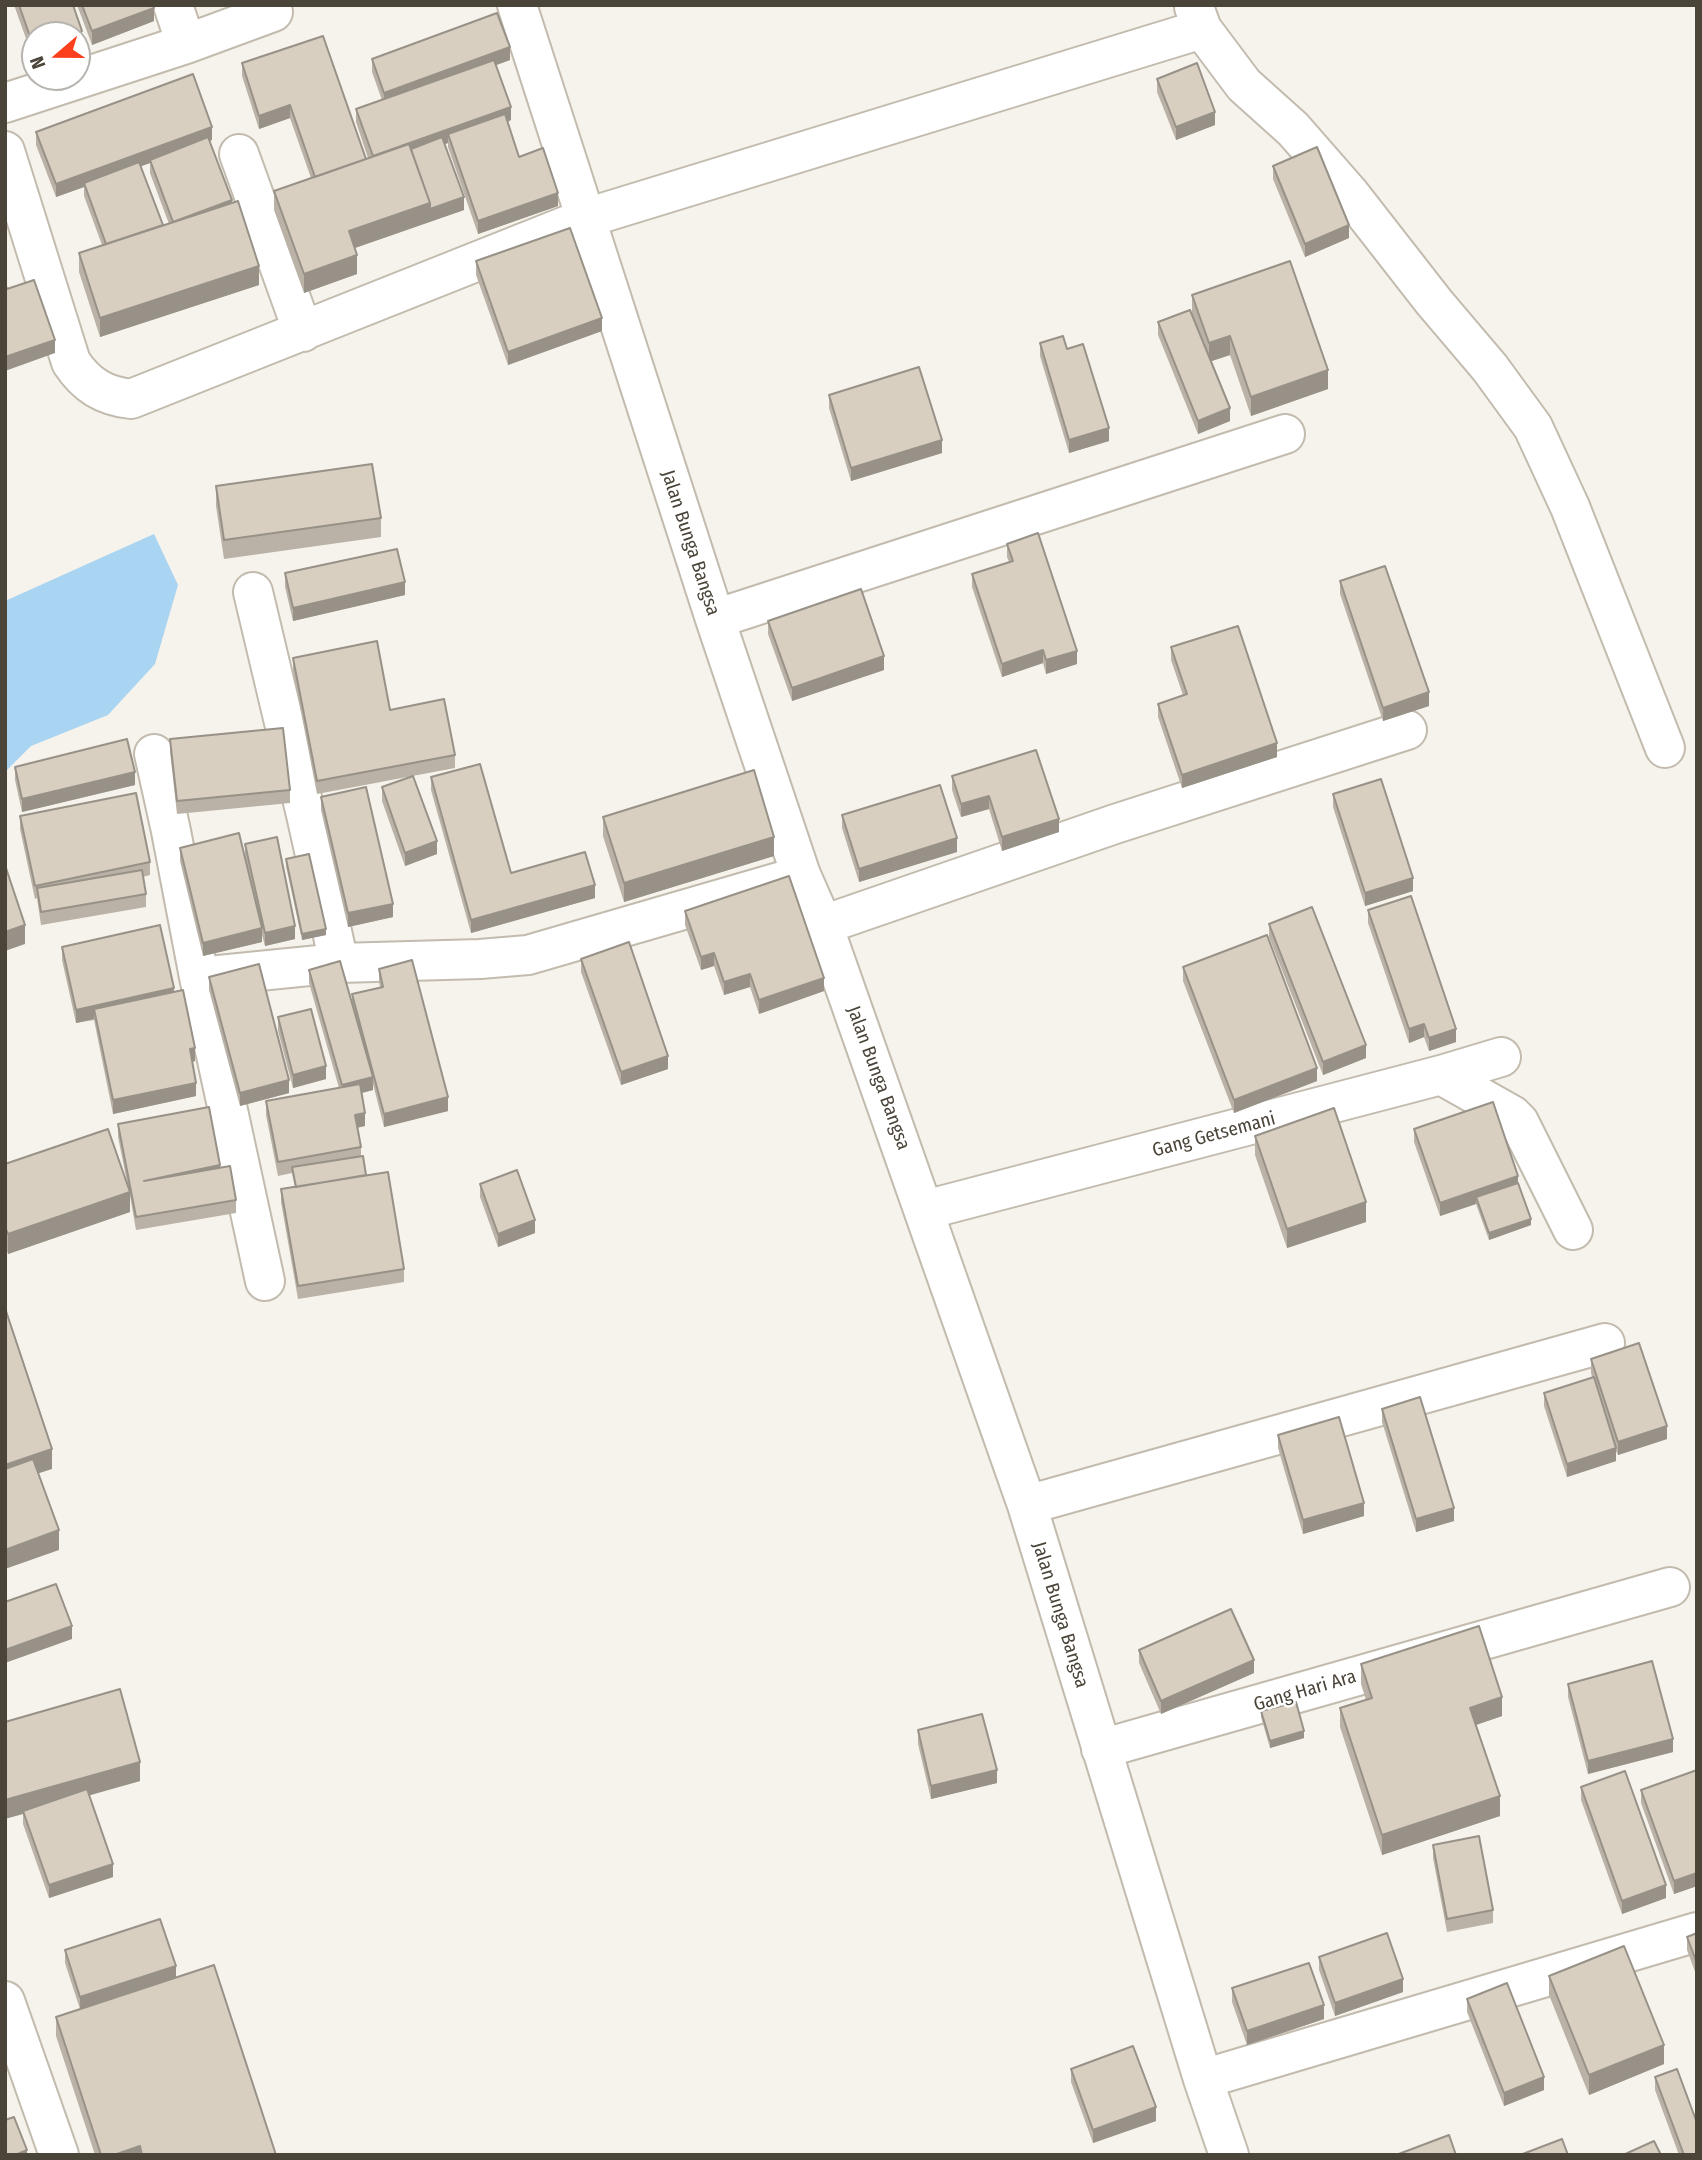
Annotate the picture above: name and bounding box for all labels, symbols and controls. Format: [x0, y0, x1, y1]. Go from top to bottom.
north arrow [21, 21, 91, 91]
text: N [25, 53, 50, 72]
street label: Jalan Bunga Bangsa [656, 467, 724, 619]
street label: Jalan Bunga Bangsa [841, 1003, 915, 1153]
street label: Gang Getsemani [1150, 1108, 1278, 1162]
street label: Jalan Bunga Bangsa [1027, 1539, 1093, 1691]
street label: Gang Hari Ara [1251, 1665, 1359, 1717]

